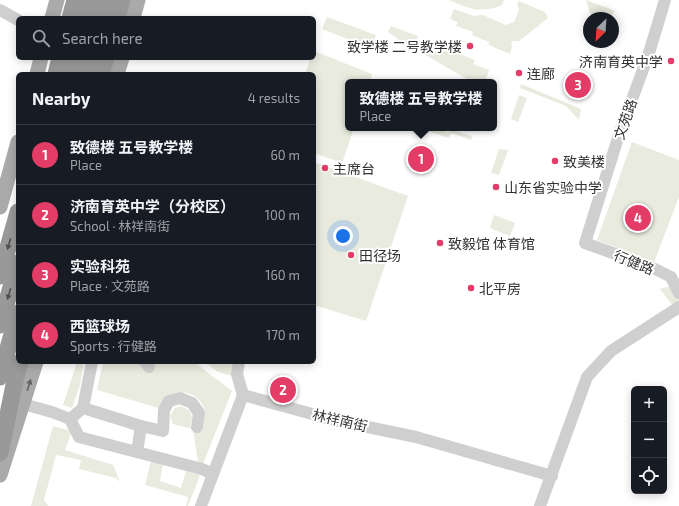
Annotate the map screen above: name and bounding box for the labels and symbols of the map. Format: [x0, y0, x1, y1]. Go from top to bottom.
north arrow [583, 12, 619, 48]
place label: 致学楼 二号教学楼 [347, 38, 462, 55]
marker: 致学楼 二号教学楼 [465, 41, 475, 51]
place label: 济南育英中学 [579, 53, 663, 70]
marker: 济南育英中学 [666, 56, 676, 66]
place label: 连廊 [527, 65, 555, 82]
marker: 连廊 [514, 68, 524, 78]
pin: 3 [565, 70, 591, 100]
street label: 文苑路 [610, 96, 640, 142]
pin: 1 [408, 144, 434, 174]
place label: 致美楼 [563, 153, 605, 170]
marker: 致美楼 [550, 156, 560, 166]
place label: 主席台 [333, 160, 375, 177]
marker: 主席台 [320, 163, 330, 173]
place label: 山东省实验中学 [504, 179, 602, 196]
marker: 山东省实验中学 [491, 182, 501, 192]
pin: 4 [625, 203, 651, 233]
your location [333, 226, 353, 246]
place label: 致毅馆 体育馆 [448, 235, 535, 252]
marker: 致毅馆 体育馆 [435, 238, 445, 248]
one-way arrow [6, 239, 12, 251]
street label: 行健路 [611, 246, 657, 278]
place label: 田径场 [359, 247, 401, 264]
marker: 田径场 [346, 250, 356, 260]
place label: 北平房 [479, 280, 521, 297]
marker: 北平房 [466, 283, 476, 293]
one-way arrow [6, 289, 12, 301]
pin: 2 [270, 375, 296, 405]
one-way arrow [26, 379, 32, 391]
street label: 林祥南街 [311, 405, 369, 435]

